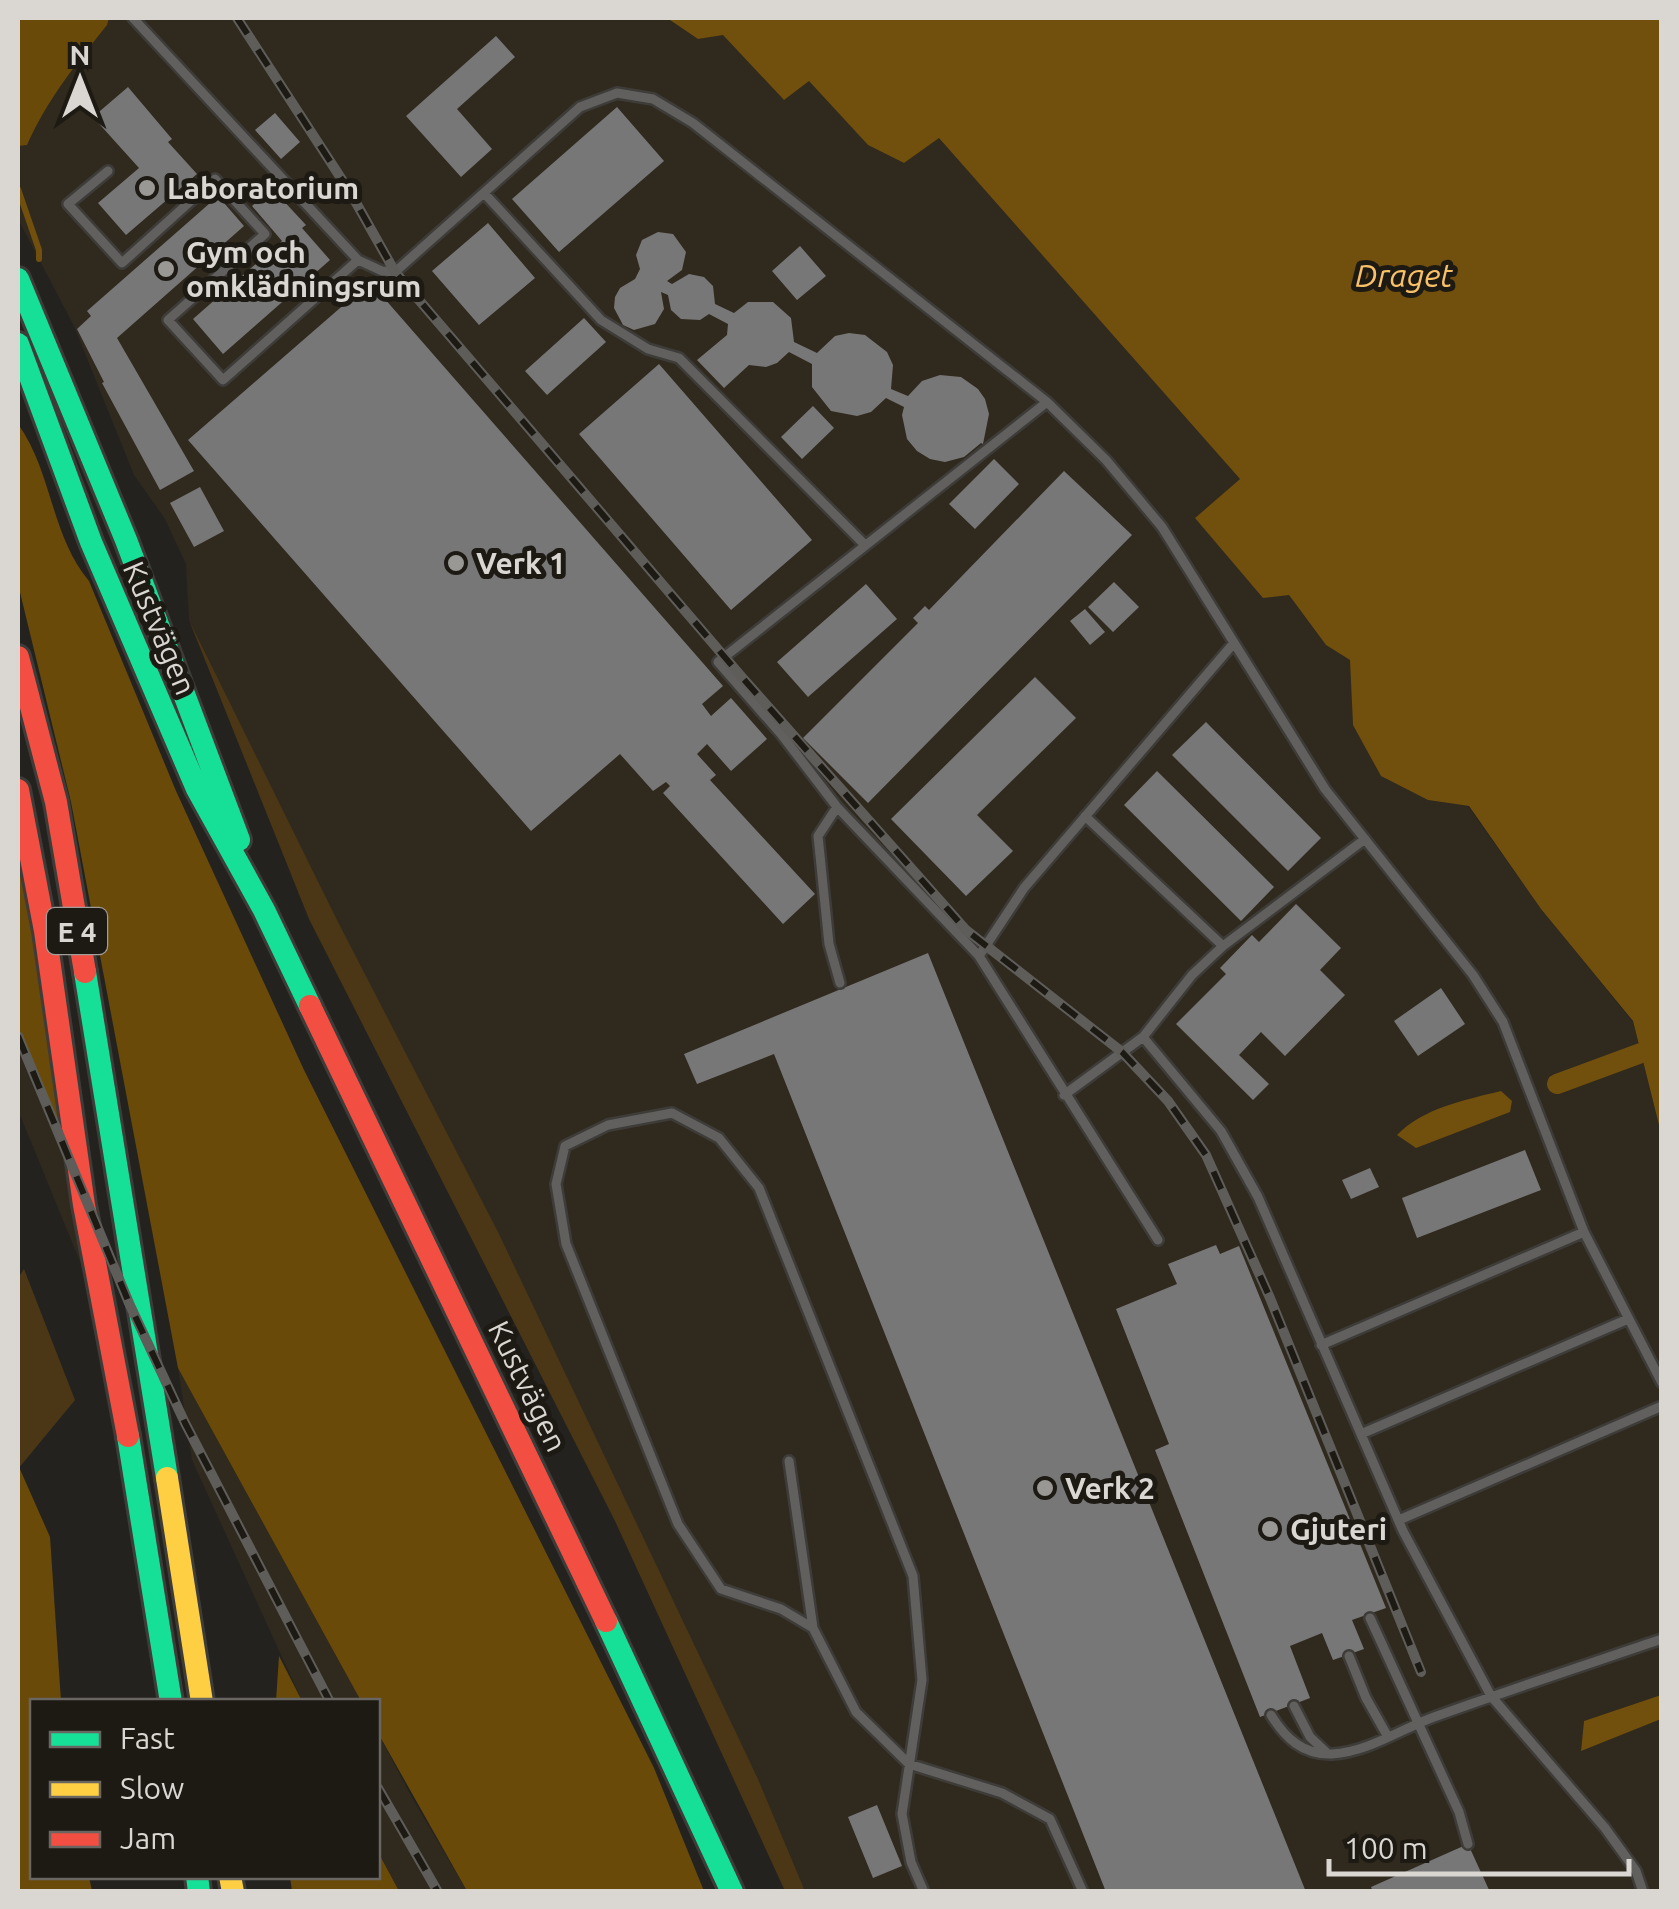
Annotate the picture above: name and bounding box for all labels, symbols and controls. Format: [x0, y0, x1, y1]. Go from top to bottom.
north arrow [30, 30, 130, 130]
text: N [70, 39, 90, 70]
place label: Laboratorium [167, 171, 359, 205]
marker: Laboratorium [136, 177, 158, 199]
place label: Gym och omklädningsrum [186, 235, 421, 303]
water label: Draget [1355, 257, 1453, 293]
marker: Gym och omklädningsrum [155, 258, 177, 280]
place label: Verk 1 [476, 546, 566, 580]
marker: Verk 1 [445, 552, 467, 574]
street label: Kustvägen [117, 556, 203, 700]
road number: E 4 [47, 908, 107, 954]
street label: Kustvägen [482, 1315, 574, 1457]
place label: Verk 2 [1065, 1471, 1155, 1505]
marker: Verk 2 [1034, 1477, 1056, 1499]
place label: Gjuteri [1290, 1512, 1387, 1546]
marker: Gjuteri [1259, 1518, 1281, 1540]
legend [30, 1699, 380, 1879]
text: Fast [120, 1721, 175, 1755]
text: Slow [120, 1771, 184, 1805]
scale bar [1329, 1814, 1629, 1876]
text: Jam [120, 1821, 176, 1855]
text: 100 m [1344, 1831, 1428, 1865]

